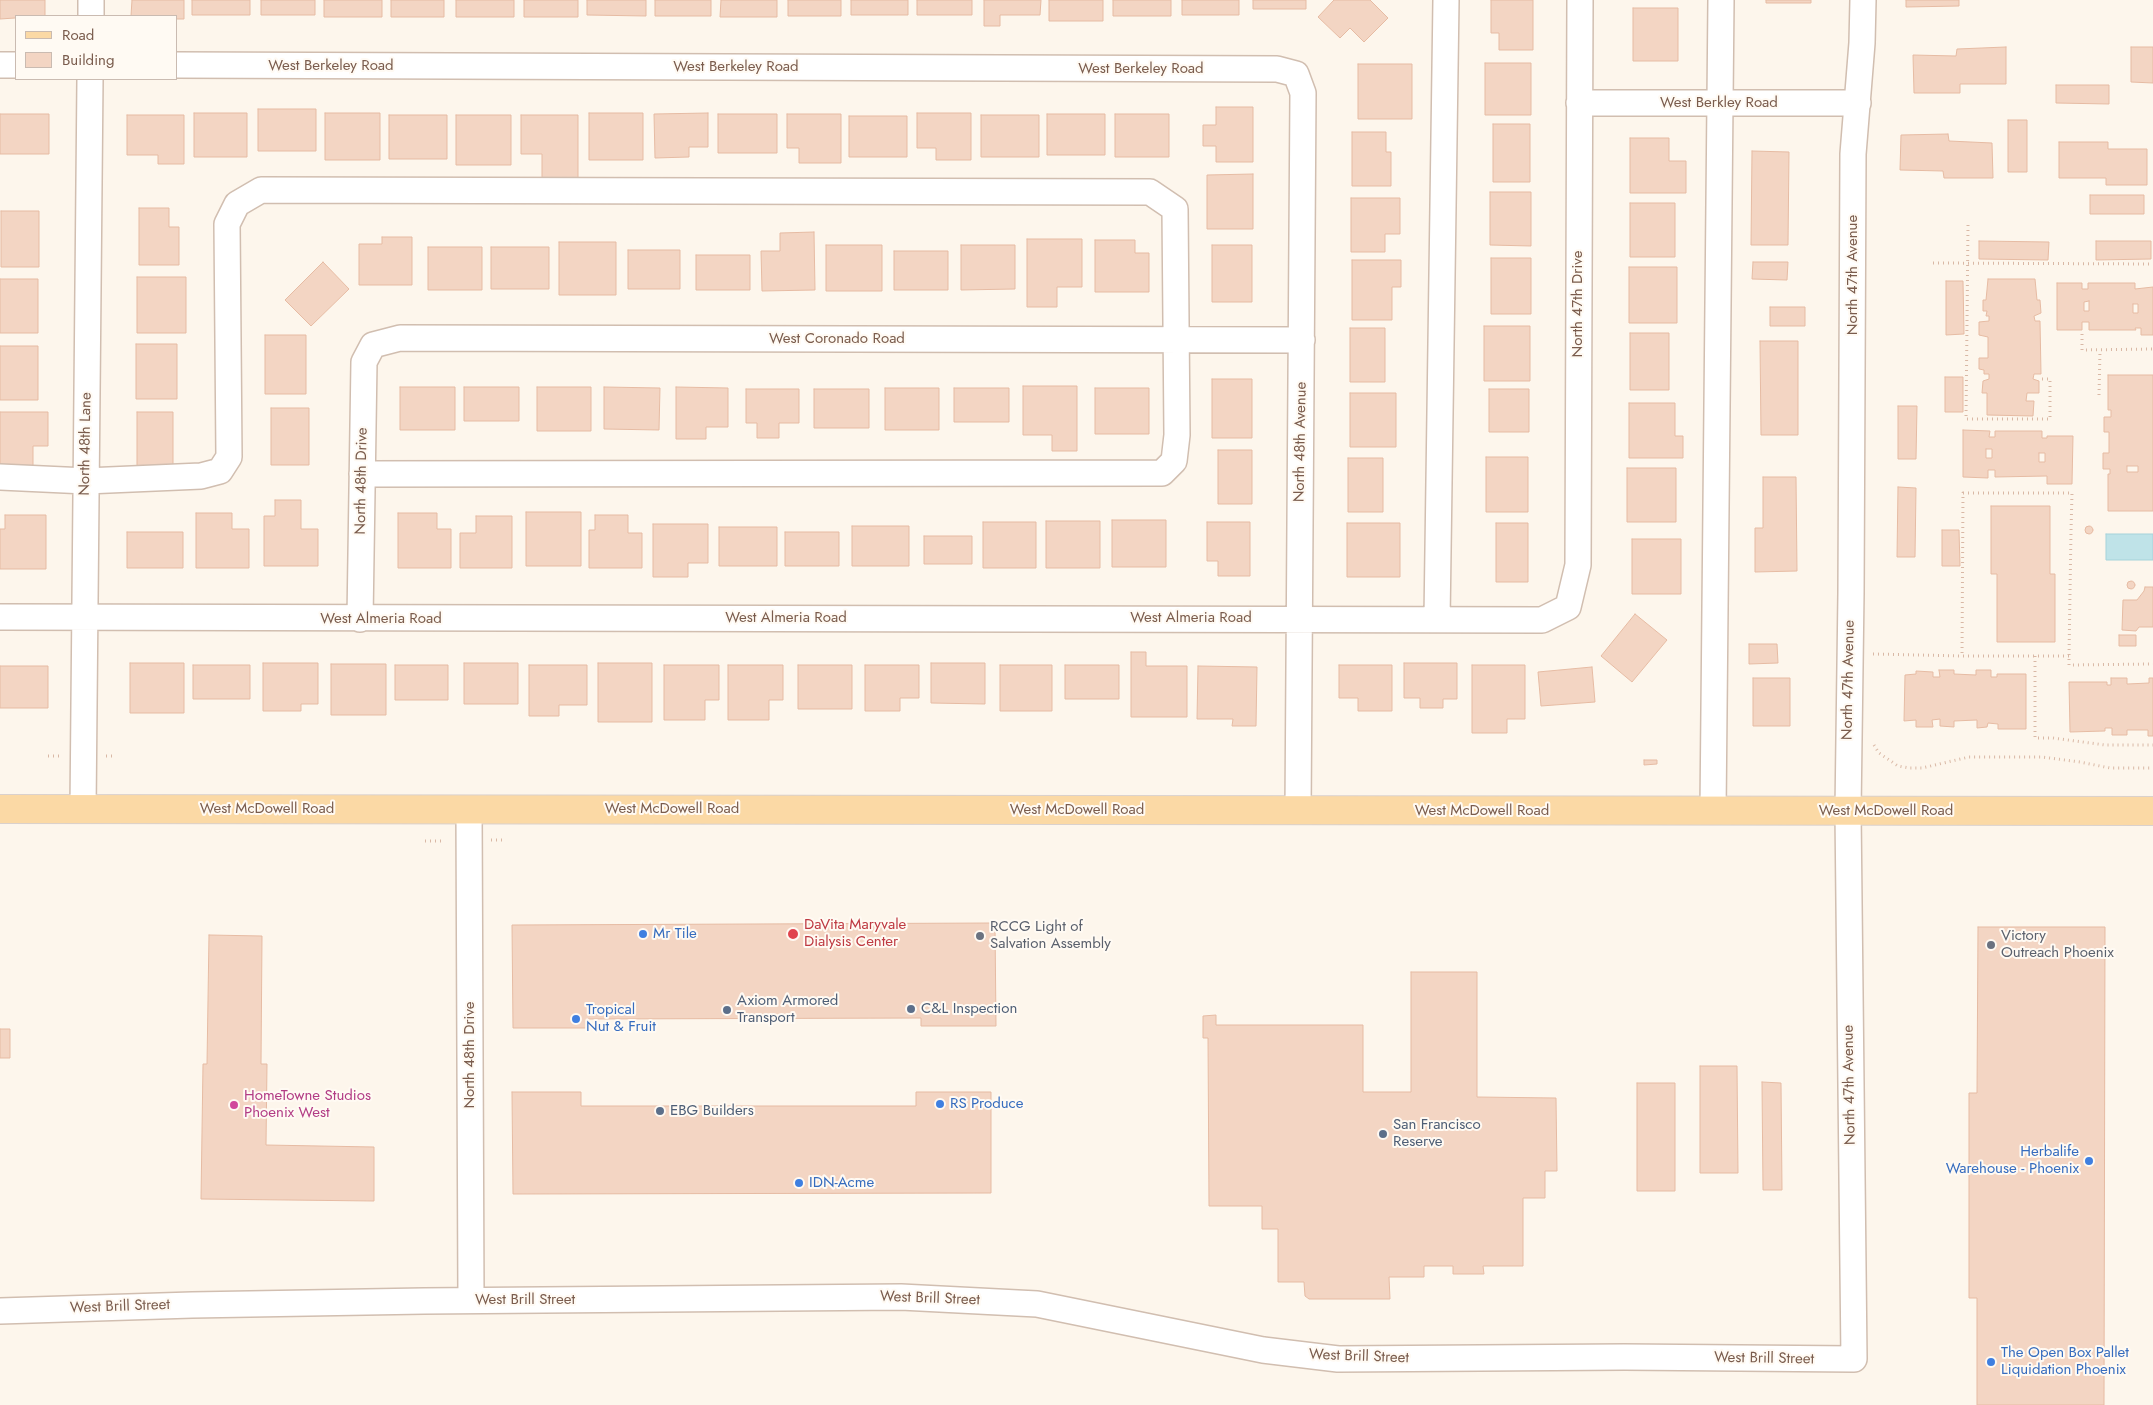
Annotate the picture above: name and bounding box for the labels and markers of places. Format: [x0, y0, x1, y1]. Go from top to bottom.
place label: DaVita Maryvale Dialysis Center [804, 916, 906, 951]
place label: RCCG Light of Salvation Assembly [990, 918, 1111, 953]
place label: Mr Tile [653, 925, 697, 943]
marker: DaVita Maryvale Dialysis Center [786, 927, 800, 941]
place label: Victory Outreach Phoenix [2001, 927, 2114, 962]
marker: Mr Tile [637, 928, 649, 940]
marker: RCCG Light of Salvation Assembly [974, 930, 986, 942]
marker: Victory Outreach Phoenix [1985, 939, 1997, 951]
place label: Axiom Armored Transport [737, 992, 838, 1027]
place label: C&L Inspection [921, 1000, 1017, 1018]
place label: Tropical Nut & Fruit [586, 1001, 656, 1036]
marker: C&L Inspection [905, 1003, 917, 1015]
marker: Axiom Armored Transport [721, 1004, 733, 1016]
marker: Tropical Nut & Fruit [570, 1013, 582, 1025]
place label: HomeTowne Studios Phoenix West [244, 1087, 371, 1122]
place label: RS Produce [950, 1095, 1023, 1113]
marker: RS Produce [934, 1098, 946, 1110]
marker: HomeTowne Studios Phoenix West [228, 1099, 240, 1111]
place label: EBG Builders [670, 1102, 754, 1120]
marker: EBG Builders [654, 1105, 666, 1117]
place label: San Francisco Reserve [1393, 1116, 1481, 1151]
marker: San Francisco Reserve [1377, 1128, 1389, 1140]
place label: Herbalife Warehouse - Phoenix [1946, 1143, 2079, 1178]
marker: Herbalife Warehouse - Phoenix [2083, 1155, 2095, 1167]
place label: IDN-Acme [809, 1174, 874, 1192]
marker: IDN-Acme [793, 1177, 805, 1189]
place label: The Open Box Pallet Liquidation Phoenix [2001, 1344, 2129, 1379]
marker: The Open Box Pallet Liquidation Phoenix [1985, 1356, 1997, 1368]

